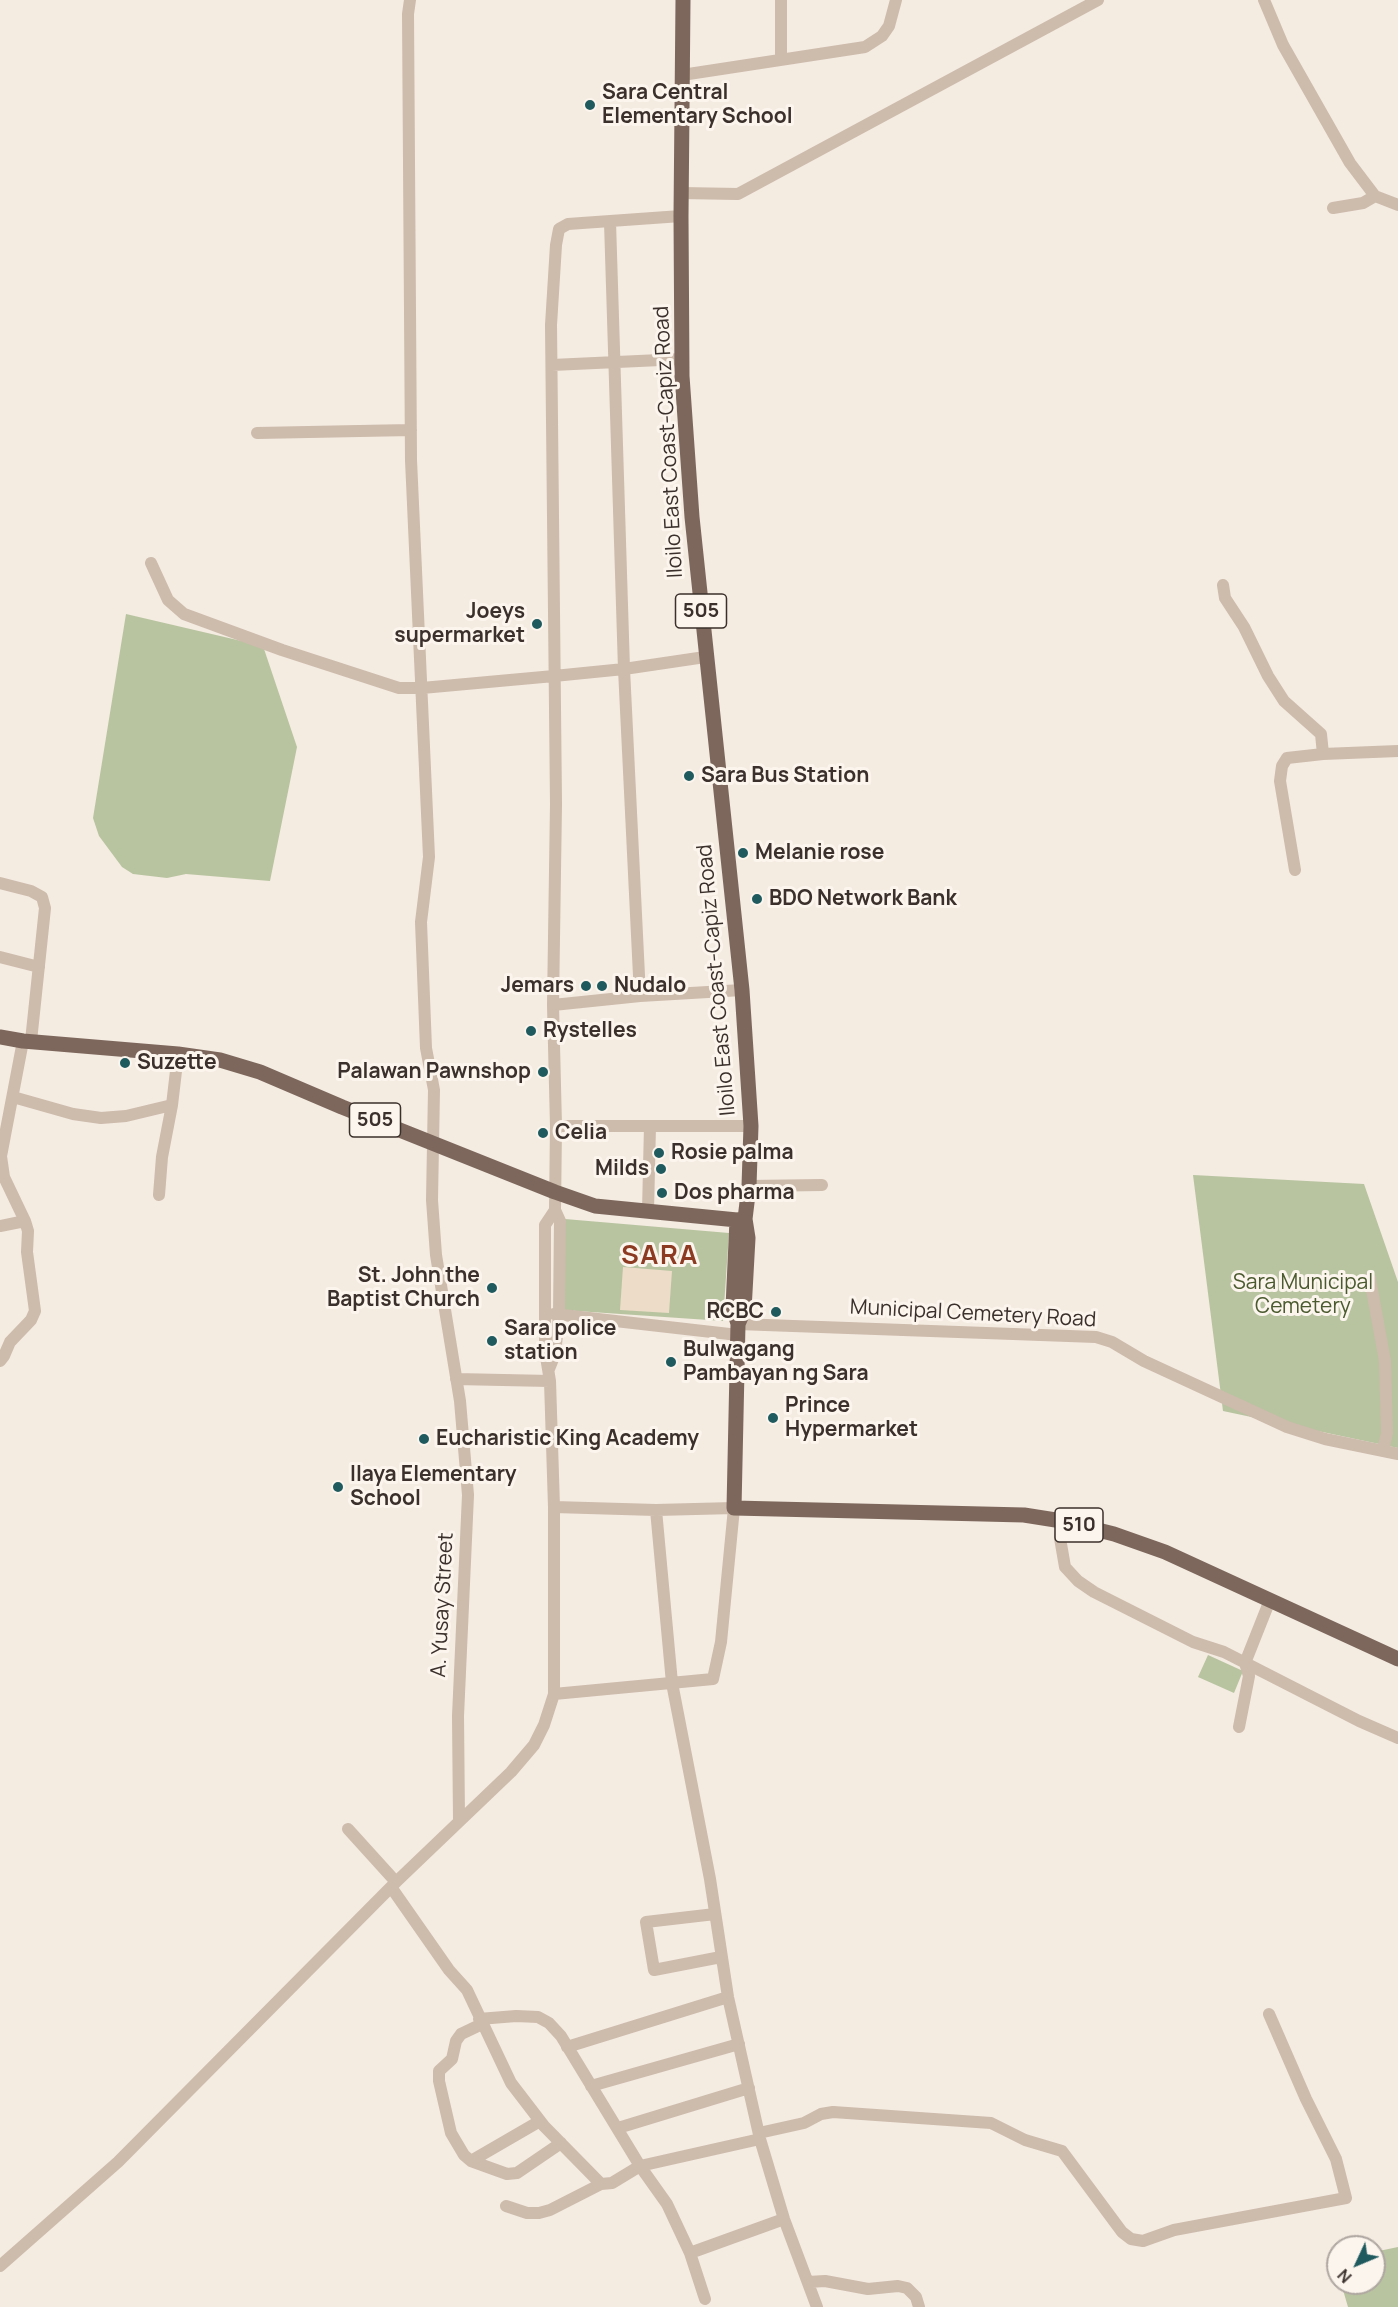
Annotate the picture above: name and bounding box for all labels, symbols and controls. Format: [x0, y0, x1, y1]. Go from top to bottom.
place label: Sara Central Elementary School [602, 80, 793, 130]
marker: Sara Central Elementary School [583, 98, 597, 112]
street label: Iloilo East Coast-Capiz Road [649, 305, 689, 579]
road number: 505 [676, 594, 726, 628]
place label: Joeys supermarket [394, 599, 525, 649]
marker: Joeys supermarket [530, 617, 544, 631]
place label: Sara Bus Station [701, 763, 869, 789]
marker: Sara Bus Station [682, 769, 696, 783]
place label: Melanie rose [755, 840, 884, 866]
street label: Iloilo East Coast-Capiz Road [693, 843, 741, 1117]
marker: Melanie rose [736, 846, 750, 860]
place label: BDO Network Bank [769, 886, 957, 912]
marker: BDO Network Bank [750, 892, 764, 906]
place label: Jemars [501, 973, 574, 999]
place label: Nudalo [614, 973, 686, 999]
marker: Jemars [579, 979, 593, 993]
marker: Nudalo [595, 979, 609, 993]
place label: Rystelles [543, 1018, 637, 1044]
marker: Rystelles [524, 1024, 538, 1038]
place label: Suzette [137, 1050, 217, 1076]
marker: Suzette [118, 1056, 132, 1070]
place label: Palawan Pawnshop [337, 1059, 531, 1085]
marker: Palawan Pawnshop [536, 1065, 550, 1079]
road number: 505 [350, 1103, 400, 1137]
place label: Celia [555, 1120, 607, 1146]
marker: Celia [536, 1126, 550, 1140]
place label: Rosie palma [671, 1140, 794, 1166]
marker: Rosie palma [652, 1146, 666, 1160]
place label: Milds [595, 1156, 649, 1182]
marker: Milds [654, 1162, 668, 1176]
place label: Dos pharma [674, 1180, 795, 1206]
marker: Dos pharma [655, 1186, 669, 1200]
district label: SARA [621, 1240, 699, 1272]
place label: St. John the Baptist Church [327, 1263, 480, 1313]
park label: Sara Municipal Cemetery [1233, 1270, 1373, 1320]
marker: St. John the Baptist Church [485, 1281, 499, 1295]
street label: Municipal Cemetery Road [849, 1295, 1097, 1333]
place label: RCBC [706, 1299, 764, 1325]
marker: RCBC [769, 1305, 783, 1319]
place label: Sara police station [504, 1316, 616, 1366]
marker: Sara police station [485, 1334, 499, 1348]
place label: Bulwagang Pambayan ng Sara [683, 1337, 869, 1387]
marker: Bulwagang Pambayan ng Sara [664, 1355, 678, 1369]
place label: Prince Hypermarket [785, 1393, 918, 1443]
marker: Prince Hypermarket [766, 1411, 780, 1425]
place label: Eucharistic King Academy [436, 1426, 699, 1452]
marker: Eucharistic King Academy [417, 1432, 431, 1446]
place label: Ilaya Elementary School [350, 1462, 517, 1512]
marker: Ilaya Elementary School [331, 1480, 345, 1494]
road number: 510 [1055, 1508, 1103, 1542]
street label: A. Yusay Street [427, 1532, 459, 1678]
north arrow [1326, 2235, 1386, 2295]
text: N [1333, 2264, 1356, 2288]

